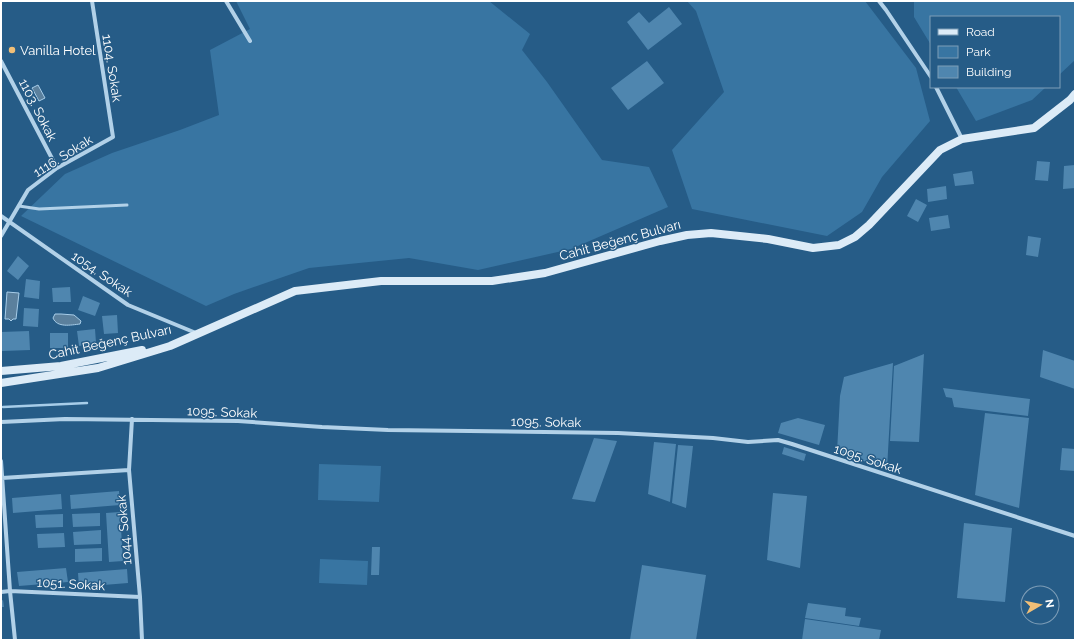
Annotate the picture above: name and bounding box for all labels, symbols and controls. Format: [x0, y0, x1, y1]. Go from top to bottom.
legend [930, 16, 1060, 88]
text: Road [966, 25, 995, 39]
street label: 1104. Sokak [99, 33, 125, 103]
place label: Vanilla Hotel [20, 43, 96, 58]
marker: Vanilla Hotel [7, 45, 17, 55]
text: Park [966, 45, 991, 59]
text: Building [966, 65, 1012, 79]
street label: 1103. Sokak [16, 76, 60, 144]
street label: 1116. Sokak [31, 132, 95, 180]
street label: Cahit Beğenç Bulvarı [558, 217, 682, 263]
street label: 1054. Sokak [69, 248, 135, 300]
street label: Cahit Beğenç Bulvarı [47, 322, 173, 362]
street label: 1095. Sokak [187, 403, 258, 421]
street label: 1095. Sokak [511, 414, 581, 430]
street label: 1095. Sokak [832, 441, 904, 477]
street label: 1044. Sokak [113, 494, 135, 565]
street label: 1051. Sokak [36, 575, 106, 593]
north arrow [1020, 585, 1060, 625]
text: N [1042, 598, 1056, 609]

